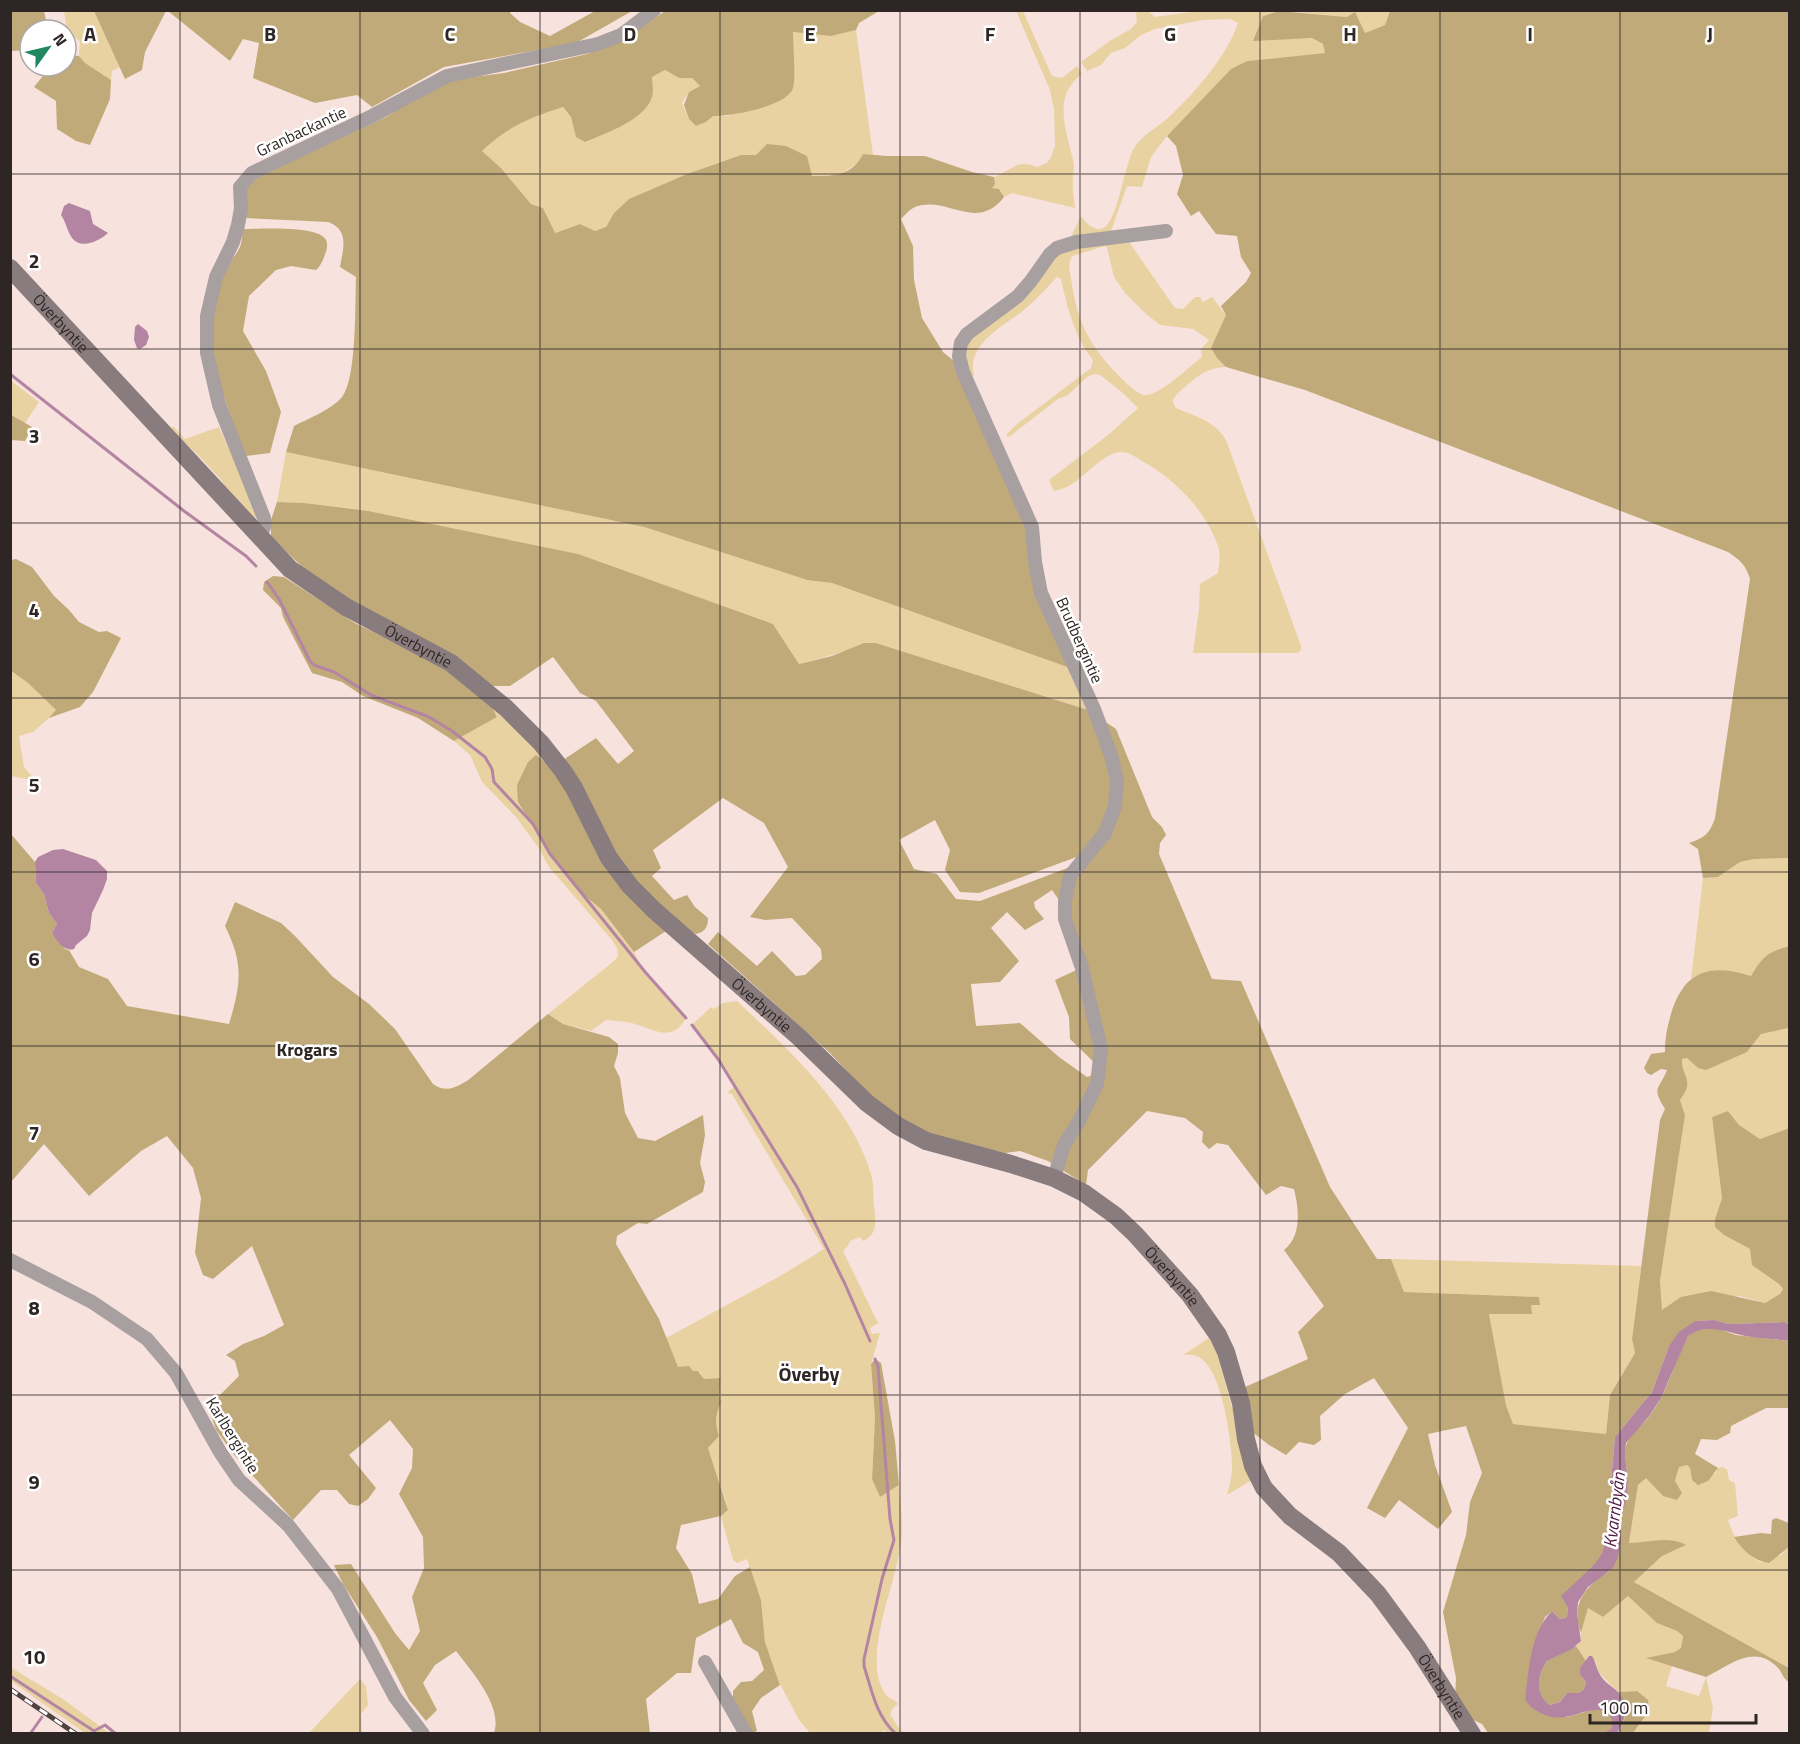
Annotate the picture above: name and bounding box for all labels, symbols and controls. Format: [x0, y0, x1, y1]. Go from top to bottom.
north arrow [18, 18, 78, 78]
text: A [84, 18, 96, 49]
text: B [264, 18, 276, 49]
text: C [445, 18, 456, 49]
text: D [624, 18, 636, 49]
text: E [804, 18, 816, 49]
text: F [985, 18, 996, 49]
text: G [1164, 18, 1176, 49]
text: H [1343, 18, 1357, 49]
text: I [1527, 18, 1533, 49]
text: J [1707, 18, 1713, 49]
text: N [47, 28, 73, 51]
street label: Granbackantie [252, 100, 350, 162]
text: 2 [28, 245, 40, 276]
street label: Överbyntie [27, 288, 95, 358]
text: 3 [28, 420, 40, 451]
street label: Brudbergintie [1050, 593, 1110, 687]
text: 4 [28, 594, 40, 625]
street label: Överbyntie [380, 618, 457, 674]
text: 5 [28, 769, 40, 800]
text: 6 [28, 943, 40, 974]
street label: Överbyntie [726, 971, 798, 1038]
district label: Krogars [277, 1036, 337, 1063]
text: 7 [28, 1117, 40, 1148]
street label: Överbyntie [1139, 1240, 1206, 1311]
text: 8 [28, 1292, 40, 1323]
district label: Överby [778, 1358, 840, 1389]
street label: Karlbergintie [200, 1392, 266, 1478]
text: 9 [28, 1466, 40, 1497]
water label: Kvarnbyån [1596, 1470, 1632, 1549]
text: 10 [23, 1641, 45, 1672]
street label: Överbyntie [1412, 1649, 1472, 1724]
scale bar [1590, 1687, 1756, 1725]
text: 100 m [1599, 1694, 1648, 1721]

